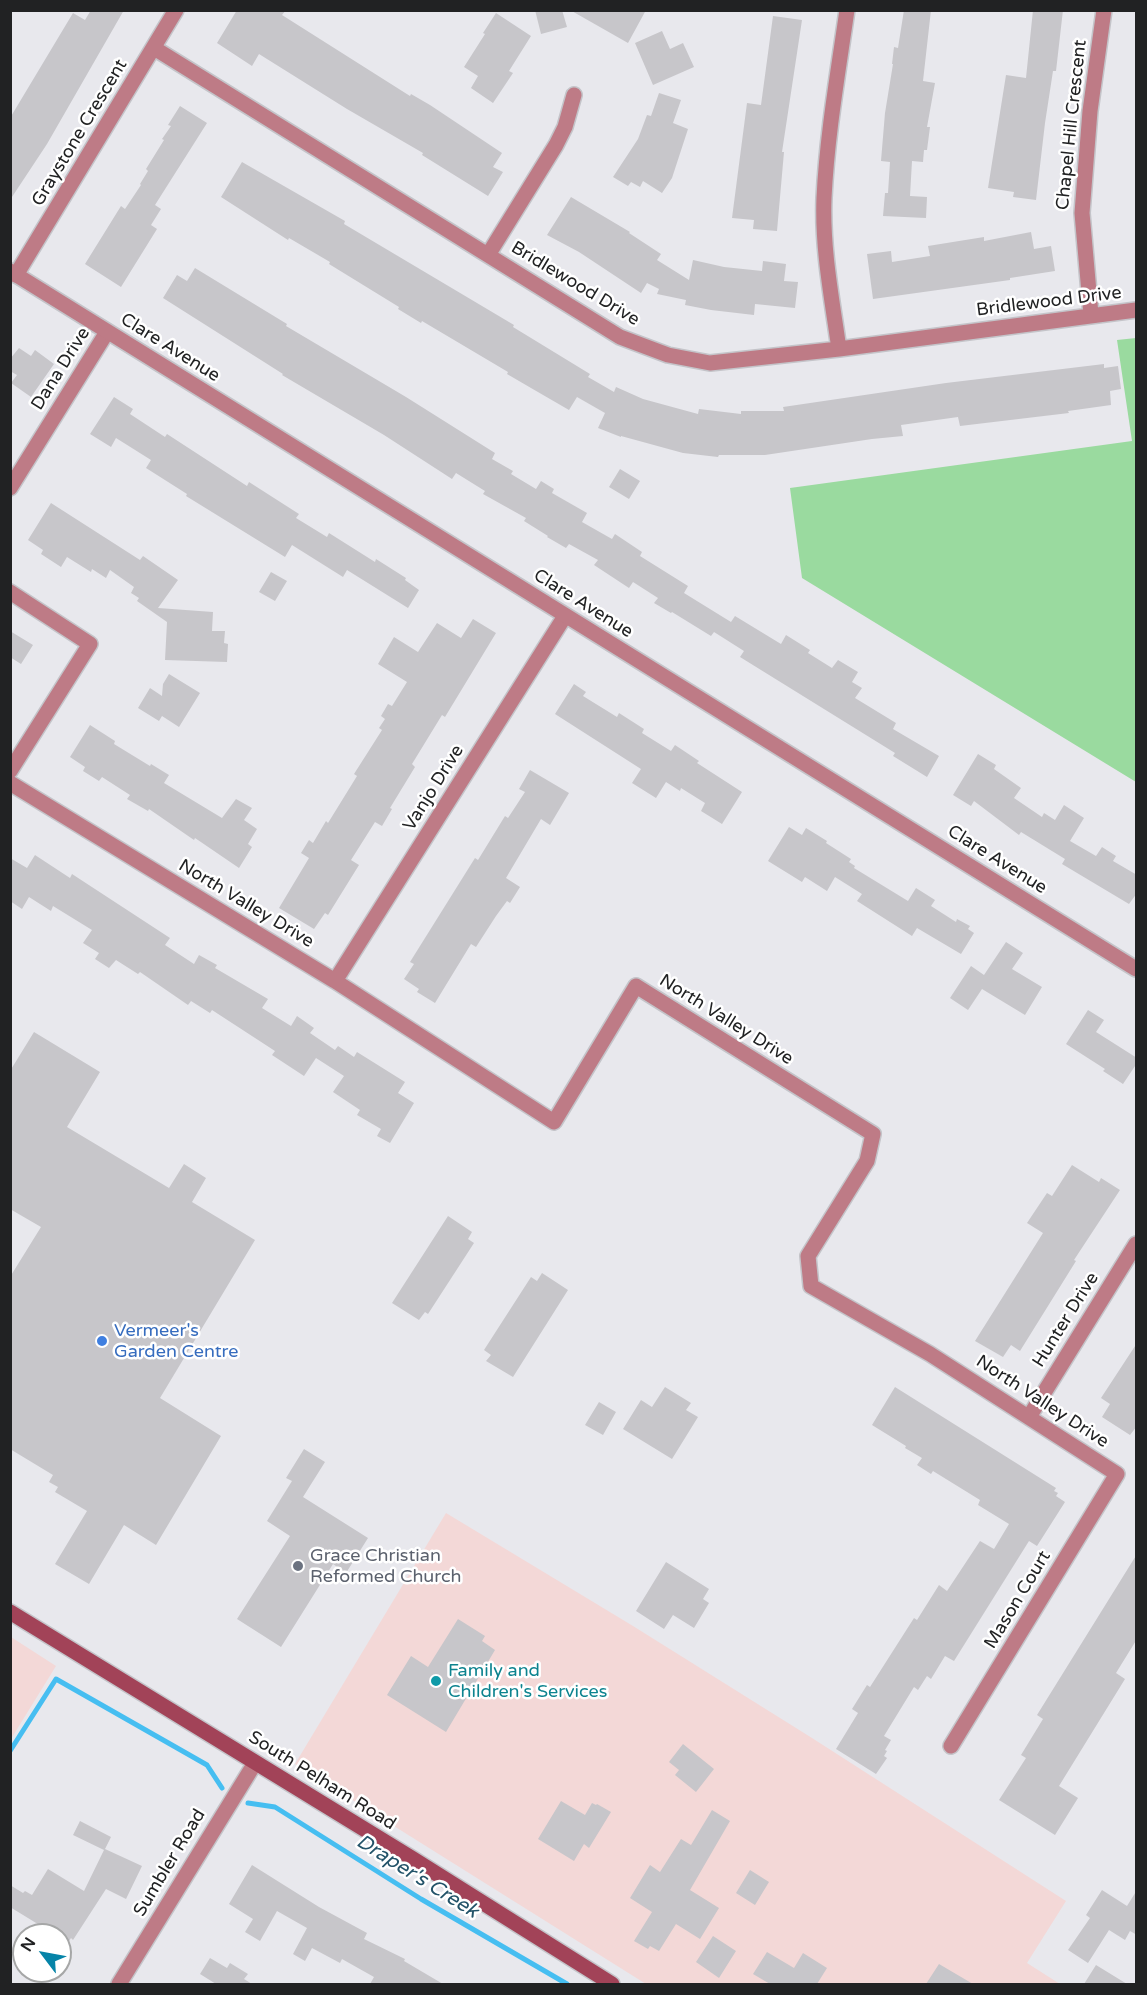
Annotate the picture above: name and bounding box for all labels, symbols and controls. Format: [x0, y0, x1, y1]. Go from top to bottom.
street label: Chapel Hill Crescent [1052, 39, 1092, 211]
street label: Graystone Crescent [28, 56, 132, 210]
street label: Bridlewood Drive [507, 237, 643, 331]
street label: Bridlewood Drive [975, 282, 1123, 322]
street label: Clare Avenue [116, 309, 224, 387]
street label: Dana Drive [27, 324, 95, 414]
street label: Clare Avenue [529, 565, 637, 643]
street label: Vanjo Drive [399, 741, 469, 835]
street label: Clare Avenue [943, 821, 1051, 899]
street label: North Valley Drive [174, 855, 318, 953]
street label: North Valley Drive [655, 970, 797, 1070]
street label: Hunter Drive [1028, 1269, 1104, 1371]
place label: Vermeer's Garden Centre [114, 1320, 238, 1362]
marker: Vermeer's Garden Centre [95, 1334, 109, 1348]
street label: North Valley Drive [972, 1351, 1112, 1453]
place label: Grace Christian Reformed Church [310, 1545, 461, 1588]
street label: Mason Court [980, 1547, 1056, 1653]
marker: Grace Christian Reformed Church [291, 1559, 305, 1573]
place label: Family and Children's Services [448, 1660, 607, 1702]
marker: Family and Children's Services [429, 1674, 443, 1688]
street label: South Pelham Road [244, 1727, 400, 1835]
street label: Sumbler Road [130, 1805, 210, 1921]
water label: Draper's Creek [352, 1830, 482, 1924]
north arrow [12, 1923, 72, 1983]
text: N [17, 1934, 40, 1955]

